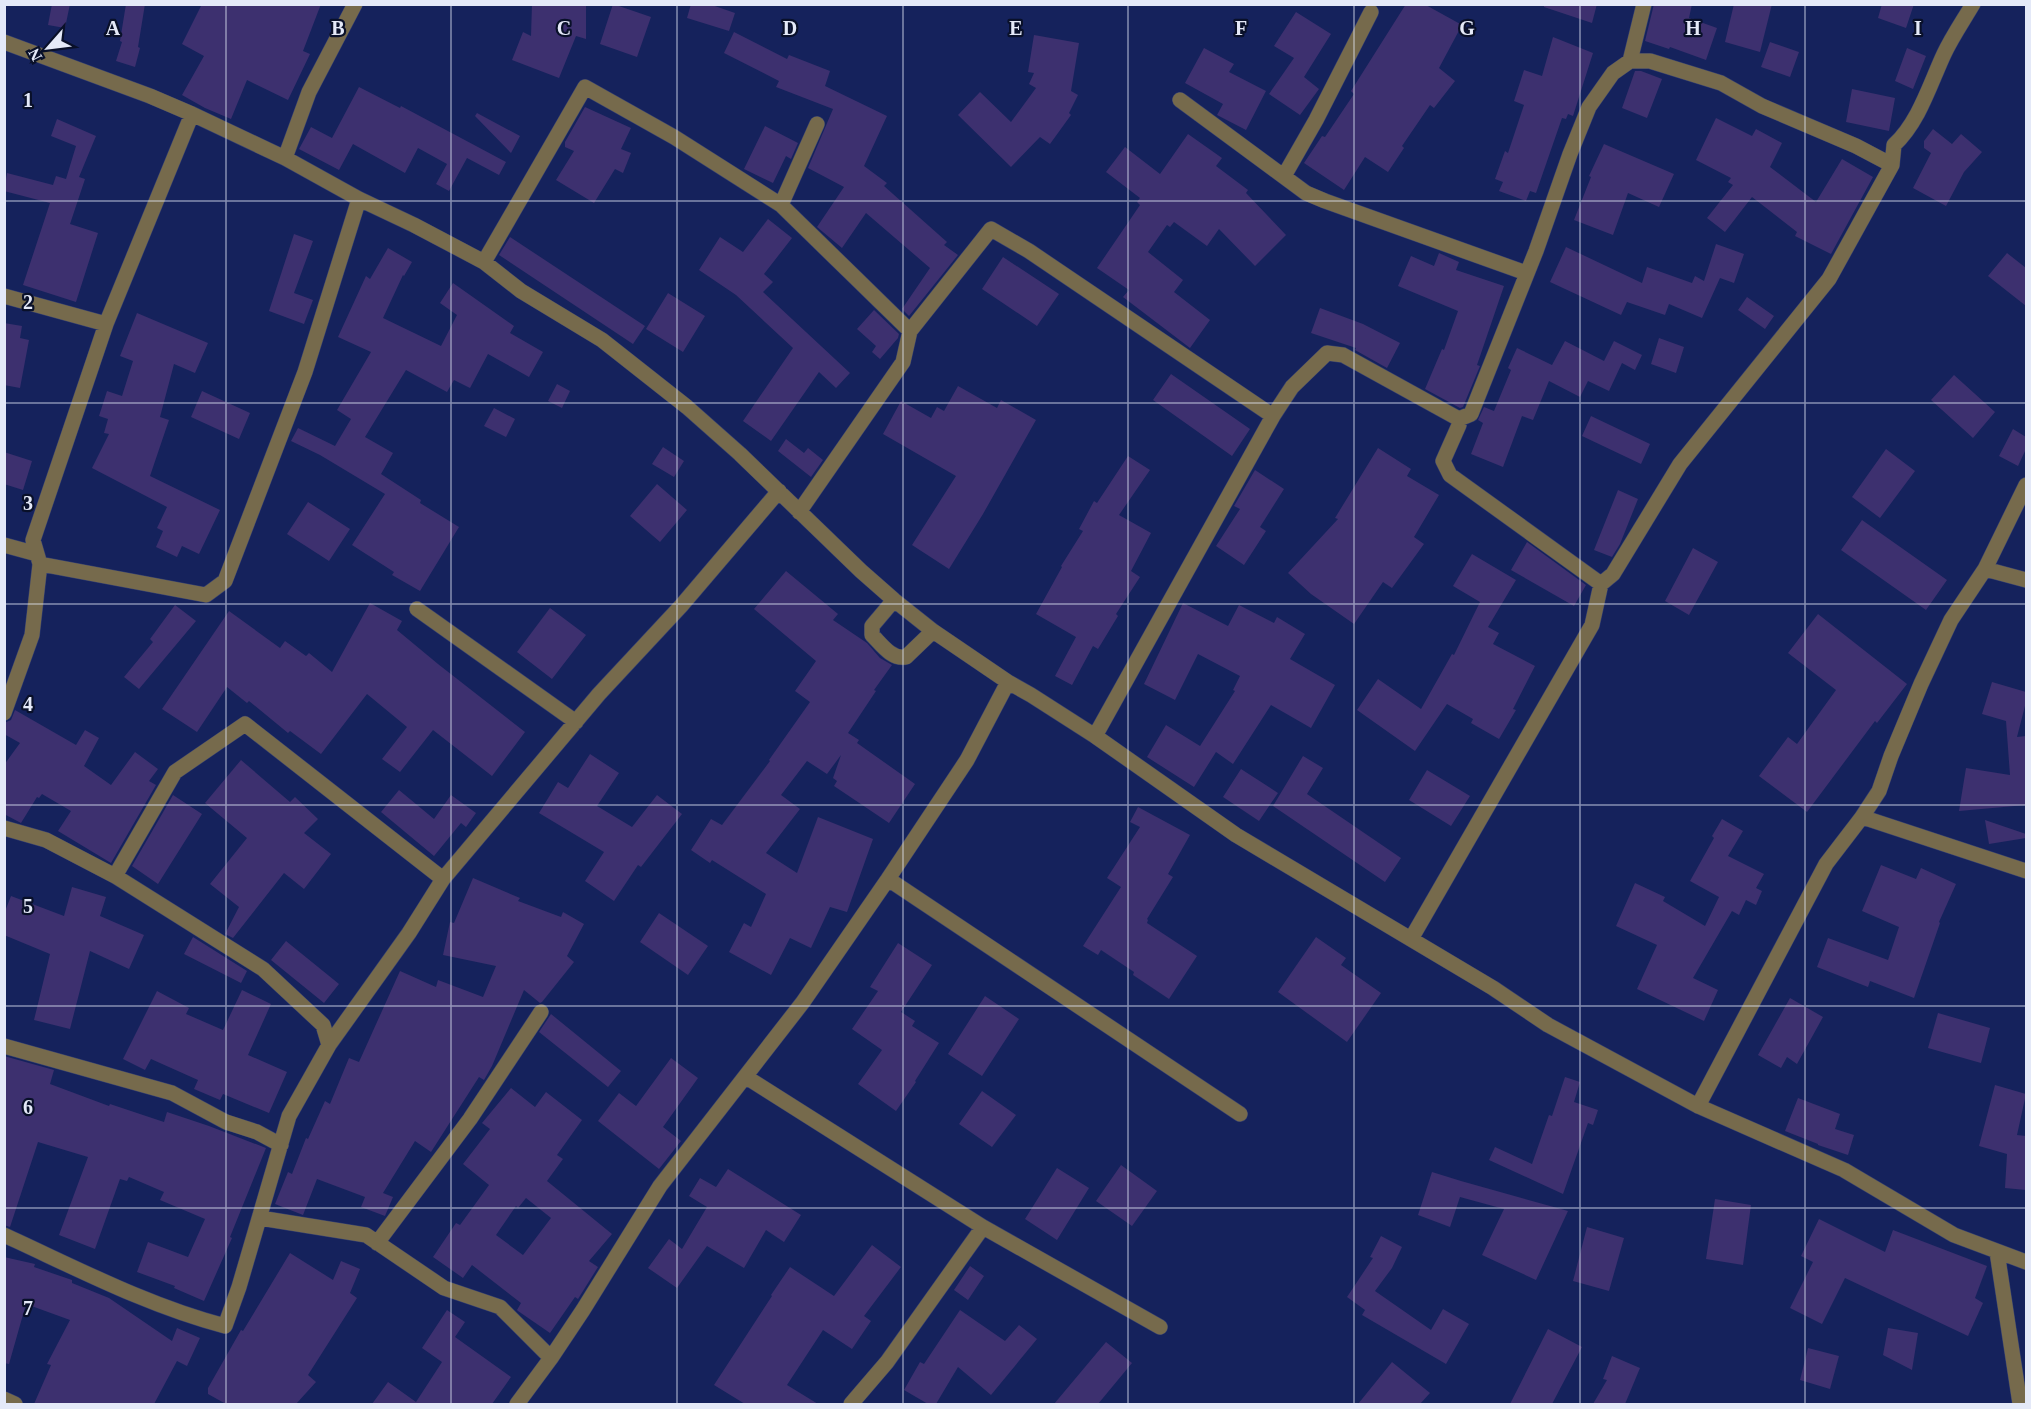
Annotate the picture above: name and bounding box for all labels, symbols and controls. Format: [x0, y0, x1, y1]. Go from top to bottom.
text: A [106, 17, 121, 39]
text: B [331, 17, 345, 39]
text: C [557, 17, 571, 39]
text: D [783, 17, 797, 39]
text: E [1009, 17, 1023, 39]
text: F [1235, 17, 1247, 39]
text: G [1459, 17, 1475, 39]
text: H [1685, 17, 1701, 39]
text: I [1914, 17, 1922, 39]
north arrow [18, 18, 78, 78]
text: N [25, 45, 45, 64]
text: 1 [23, 89, 33, 111]
text: 2 [23, 291, 33, 313]
text: 3 [23, 492, 33, 514]
text: 4 [23, 693, 33, 715]
text: 5 [23, 895, 33, 917]
text: 6 [23, 1096, 33, 1118]
text: 7 [23, 1297, 33, 1319]

